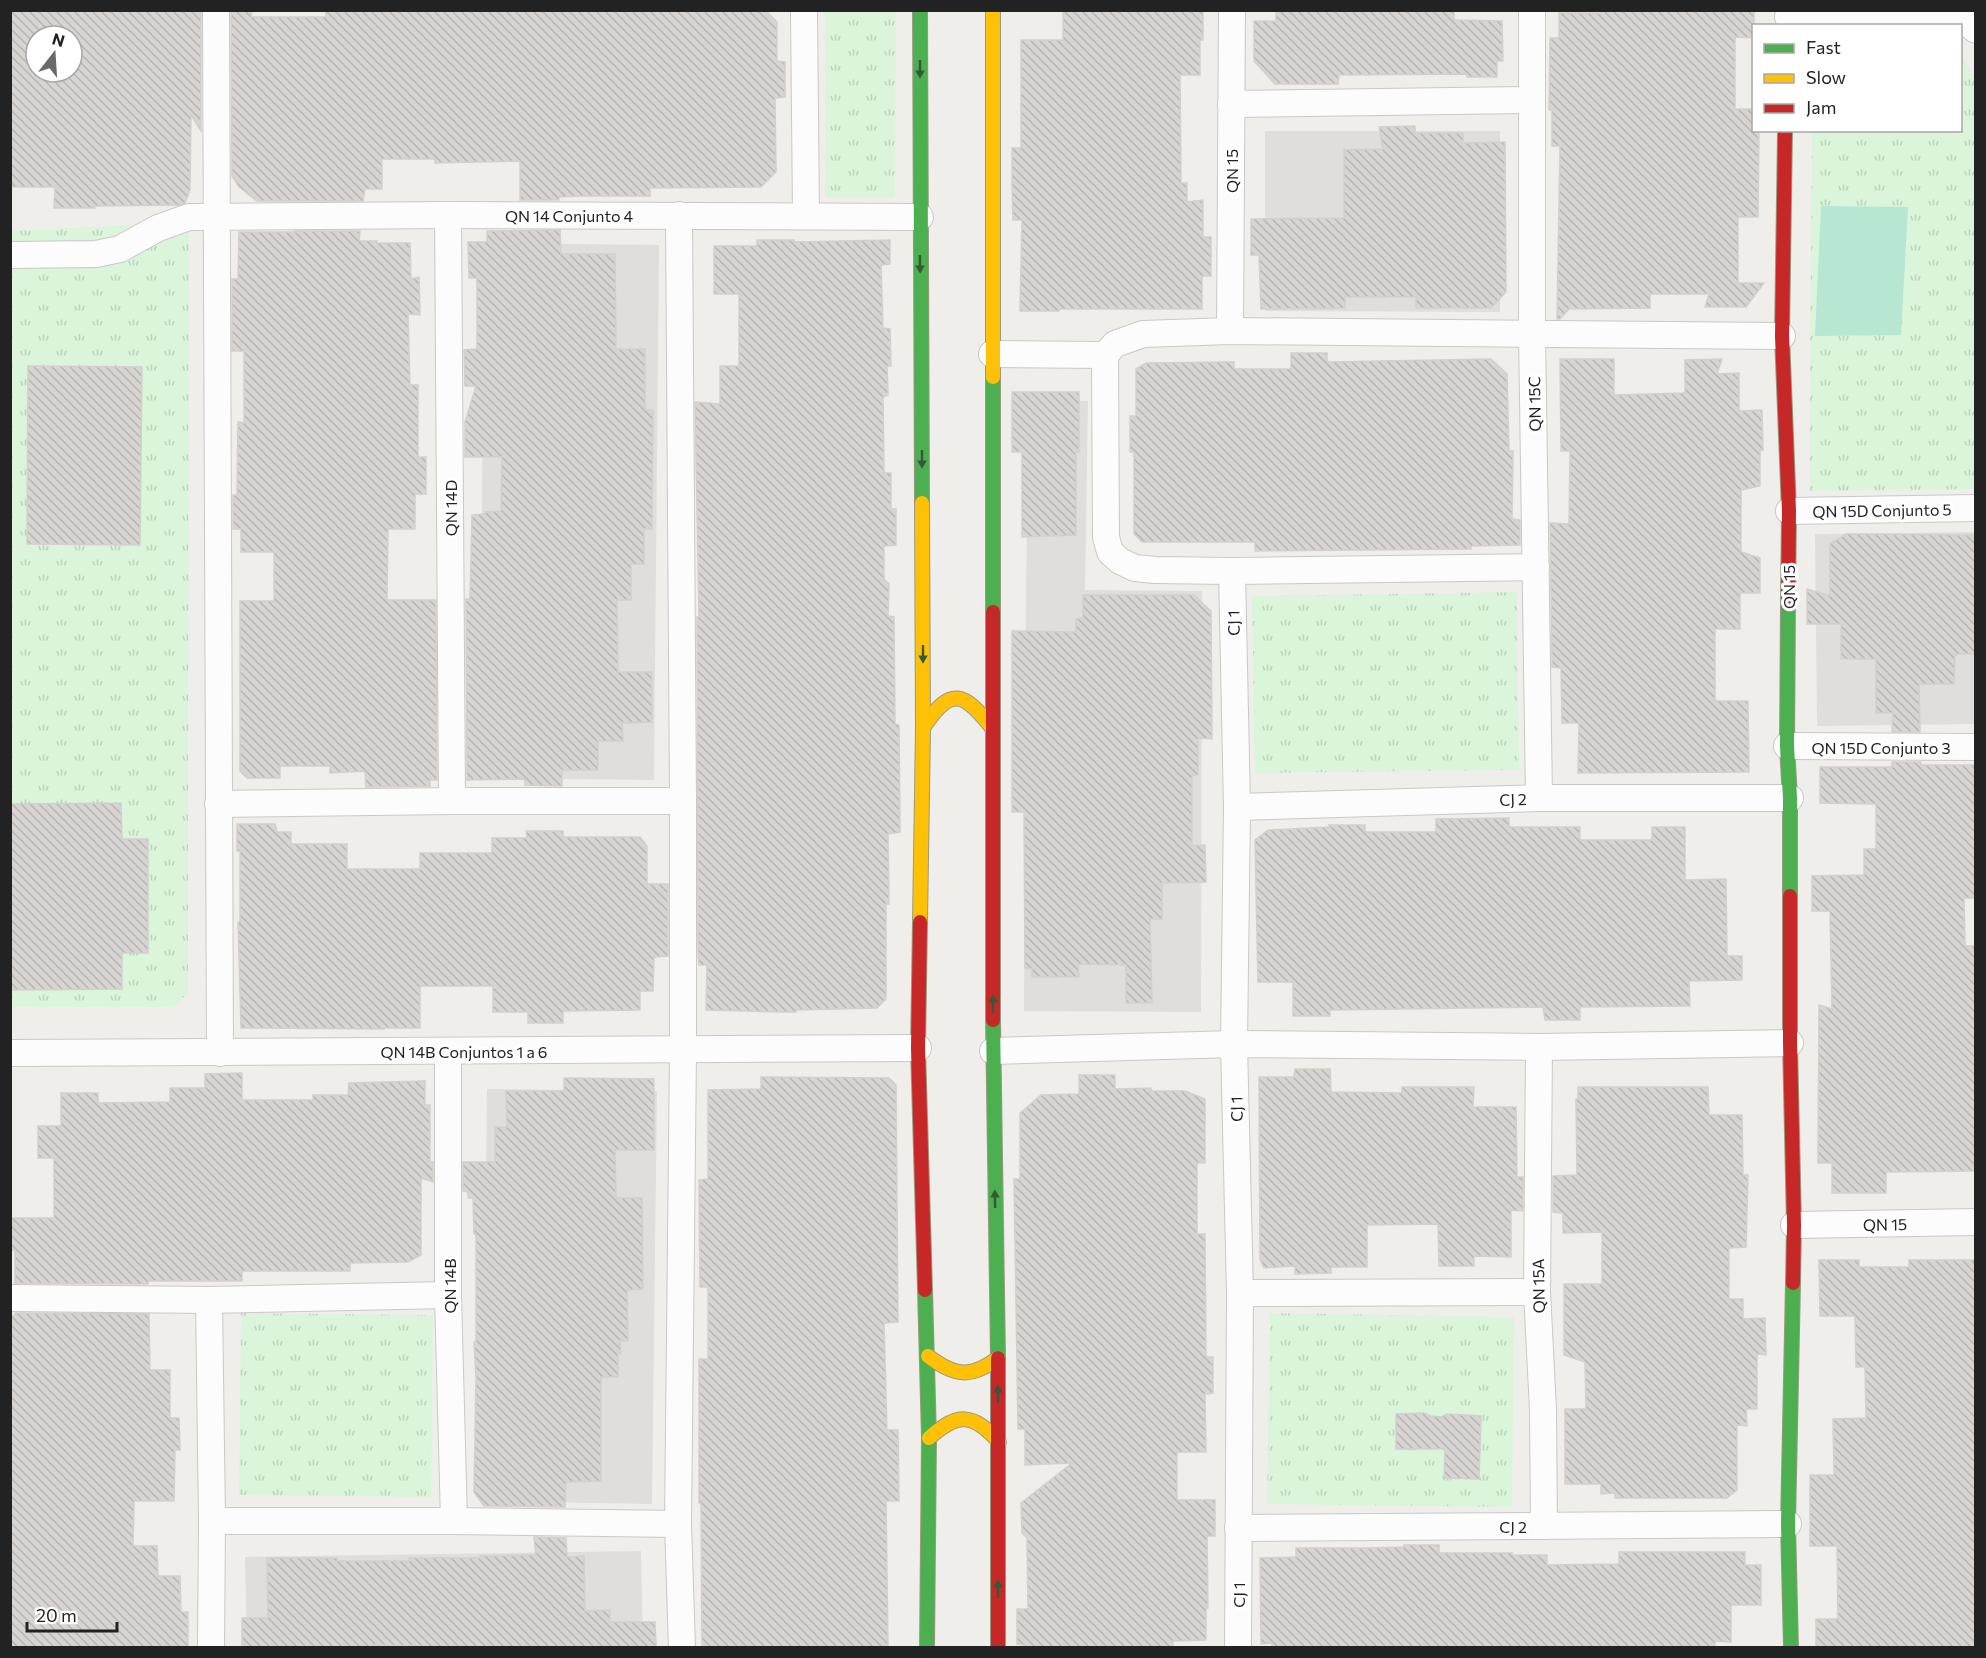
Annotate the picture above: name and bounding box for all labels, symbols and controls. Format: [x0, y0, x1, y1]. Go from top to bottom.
north arrow [24, 24, 84, 84]
legend [1752, 24, 1962, 132]
text: N [50, 28, 67, 50]
text: Fast [1806, 36, 1841, 58]
one-way arrow [915, 59, 925, 78]
text: Slow [1806, 66, 1846, 88]
text: Jam [1806, 96, 1836, 118]
street label: QN 15 [1222, 149, 1241, 193]
street label: QN 14 Conjunto 4 [505, 206, 634, 225]
one-way arrow [915, 254, 925, 273]
street label: QN 15C [1524, 376, 1544, 432]
one-way arrow [917, 449, 927, 468]
street label: QN 14D [441, 480, 460, 536]
street label: QN 15D Conjunto 5 [1812, 499, 1952, 521]
street label: QN 15 [1779, 565, 1798, 609]
street label: CJ 1 [1223, 610, 1243, 636]
one-way arrow [918, 644, 928, 663]
street label: QN 15D Conjunto 3 [1811, 738, 1951, 757]
street label: CJ 2 [1499, 789, 1527, 809]
one-way arrow [988, 995, 998, 1014]
street label: QN 14B Conjuntos 1 a 6 [380, 1042, 548, 1061]
street label: CJ 1 [1226, 1096, 1246, 1122]
one-way arrow [991, 1190, 1000, 1209]
street label: QN 15 [1863, 1214, 1907, 1234]
street label: QN 15A [1528, 1258, 1548, 1314]
street label: QN 14B [440, 1259, 459, 1313]
one-way arrow [994, 1385, 1003, 1404]
street label: CJ 2 [1499, 1517, 1527, 1536]
one-way arrow [993, 1580, 1003, 1599]
street label: CJ 1 [1229, 1582, 1248, 1608]
scale bar [27, 1595, 117, 1633]
text: 20 m [36, 1604, 77, 1626]

